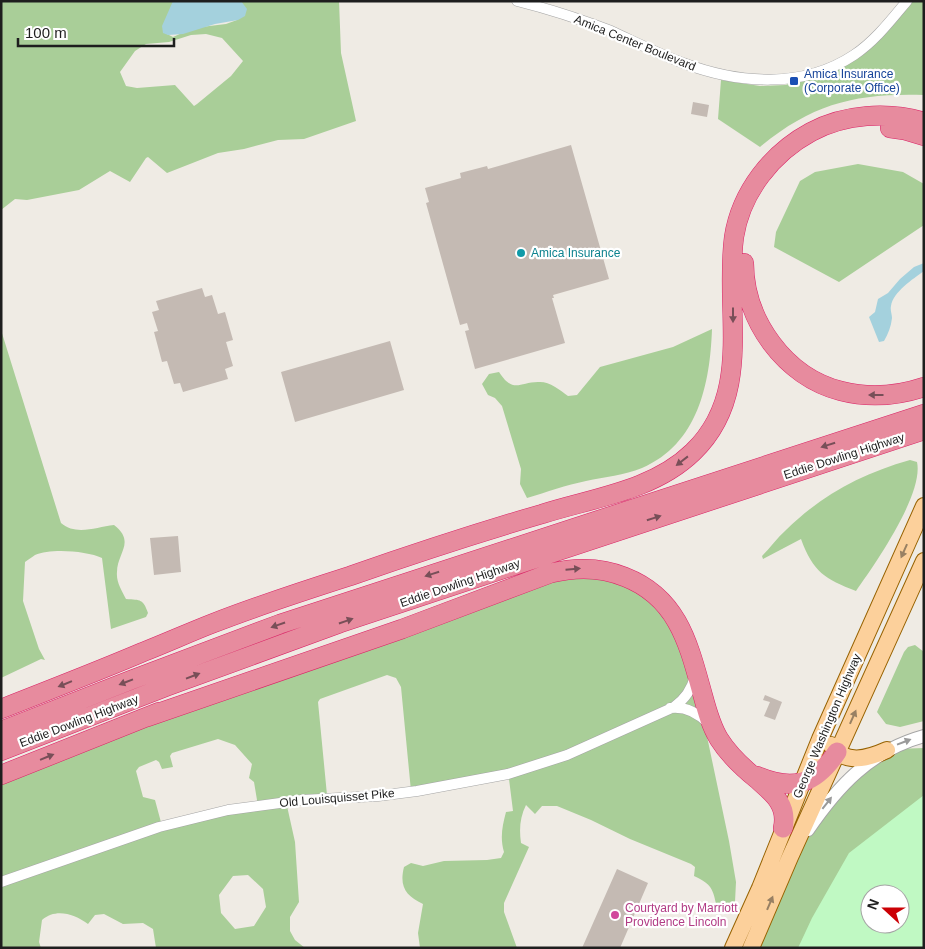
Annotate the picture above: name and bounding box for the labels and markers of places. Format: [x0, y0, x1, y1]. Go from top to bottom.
place label: Amica Insurance (Corporate Office) [804, 67, 900, 95]
marker: Amica Insurance (Corporate Office) [788, 75, 800, 87]
place label: Amica Insurance [531, 246, 621, 260]
marker: Amica Insurance [515, 247, 527, 259]
place label: Courtyard by Marriott Providence Lincoln [625, 901, 738, 929]
marker: Courtyard by Marriott Providence Lincoln [609, 909, 621, 921]

